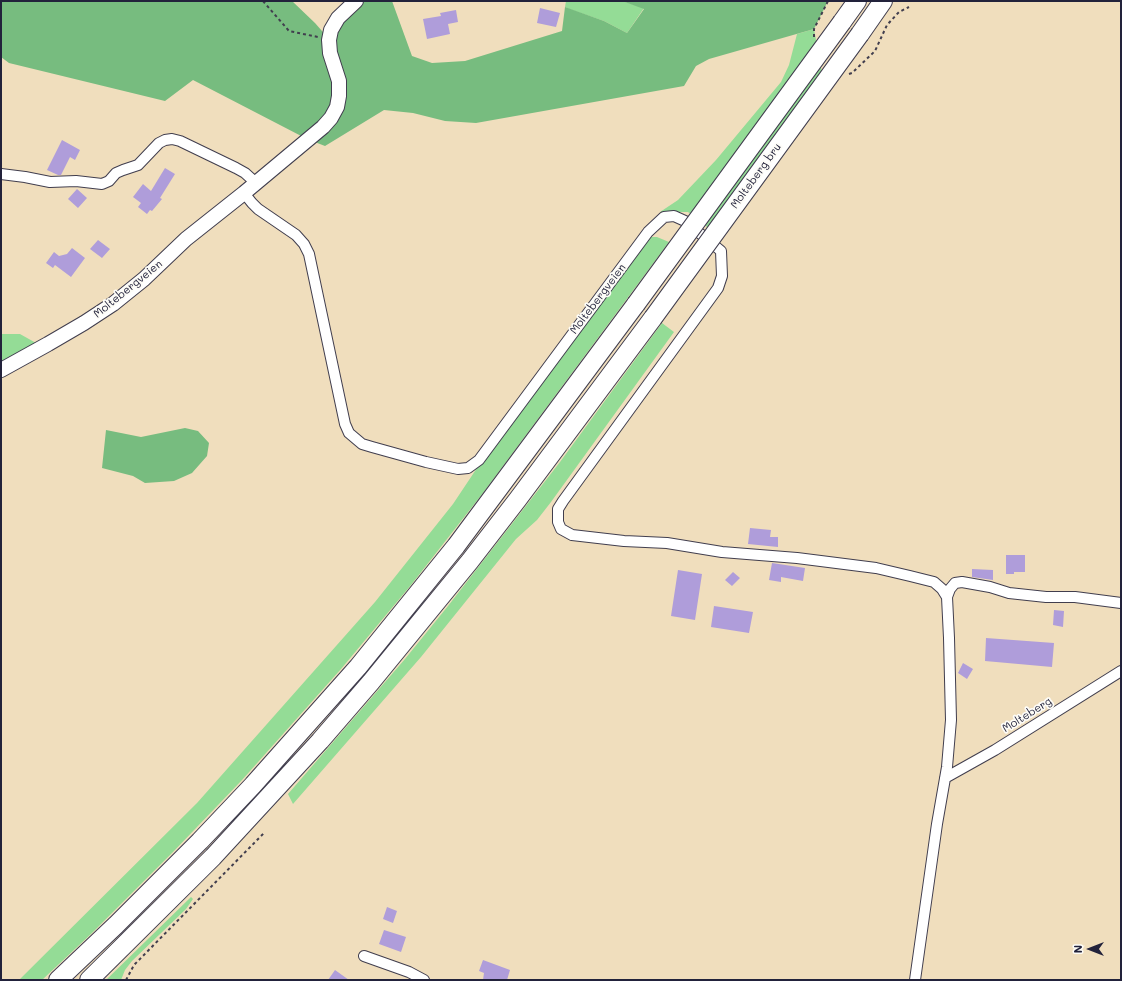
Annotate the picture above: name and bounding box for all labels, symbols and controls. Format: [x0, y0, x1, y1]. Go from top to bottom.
street label: Molteberg bru [728, 141, 784, 211]
street label: Moltebergveien [91, 257, 165, 321]
street label: Moltebergveien [567, 261, 629, 337]
street label: Molteberg [1000, 695, 1054, 735]
north arrow [1070, 929, 1110, 969]
text: N [1070, 945, 1085, 953]

